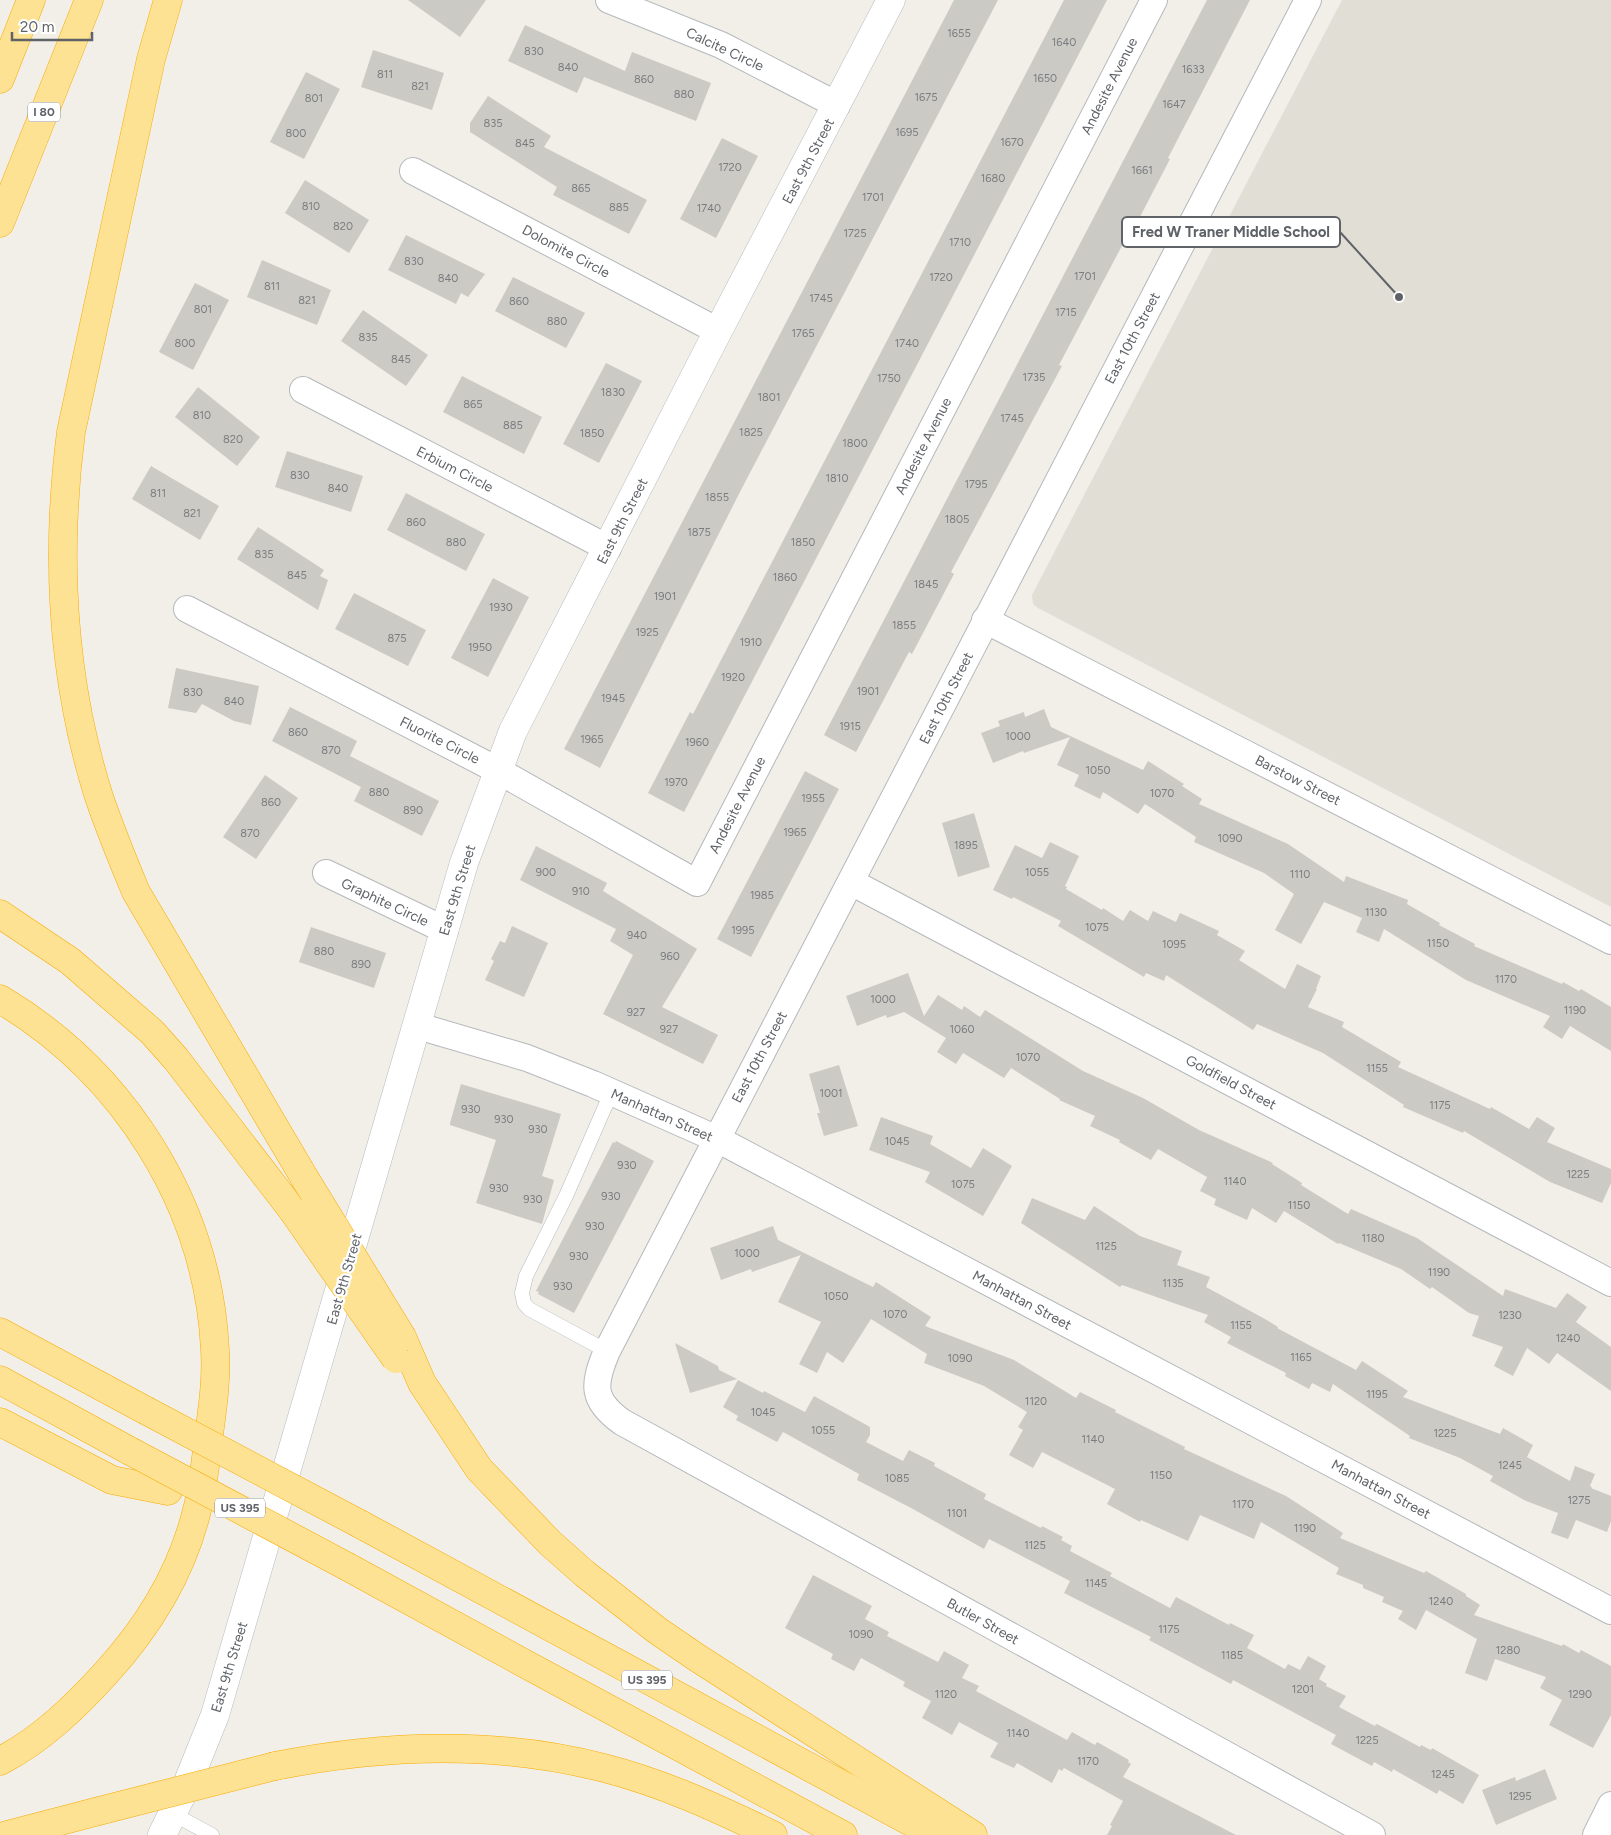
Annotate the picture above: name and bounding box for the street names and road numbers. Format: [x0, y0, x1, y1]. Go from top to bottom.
street label: Calcite Circle [683, 24, 767, 75]
street label: Andesite Avenue [1078, 35, 1141, 138]
road number: I 80 [28, 102, 60, 121]
street label: East 9th Street [779, 116, 838, 207]
street label: Dolomite Circle [519, 221, 613, 282]
street label: East 10th Street [1101, 290, 1164, 387]
street label: Andesite Avenue [892, 395, 955, 498]
street label: Erbium Circle [413, 443, 496, 496]
street label: East 9th Street [593, 475, 651, 567]
street label: East 10th Street [916, 649, 977, 747]
street label: Fluorite Circle [397, 713, 483, 768]
street label: Barstow Street [1252, 752, 1343, 809]
street label: Andesite Avenue [706, 754, 769, 857]
street label: East 9th Street [436, 843, 479, 938]
street label: Graphite Circle [338, 875, 432, 930]
street label: East 10th Street [728, 1009, 791, 1106]
street label: Goldfield Street [1183, 1051, 1279, 1113]
street label: Manhattan Street [608, 1085, 715, 1146]
street label: East 9th Street [323, 1231, 366, 1327]
street label: Manhattan Street [969, 1267, 1074, 1334]
street label: Manhattan Street [1328, 1456, 1433, 1523]
road number: US 395 [215, 1499, 265, 1518]
street label: Butler Street [944, 1595, 1022, 1648]
street label: East 9th Street [208, 1620, 251, 1715]
road number: US 395 [622, 1670, 672, 1690]

